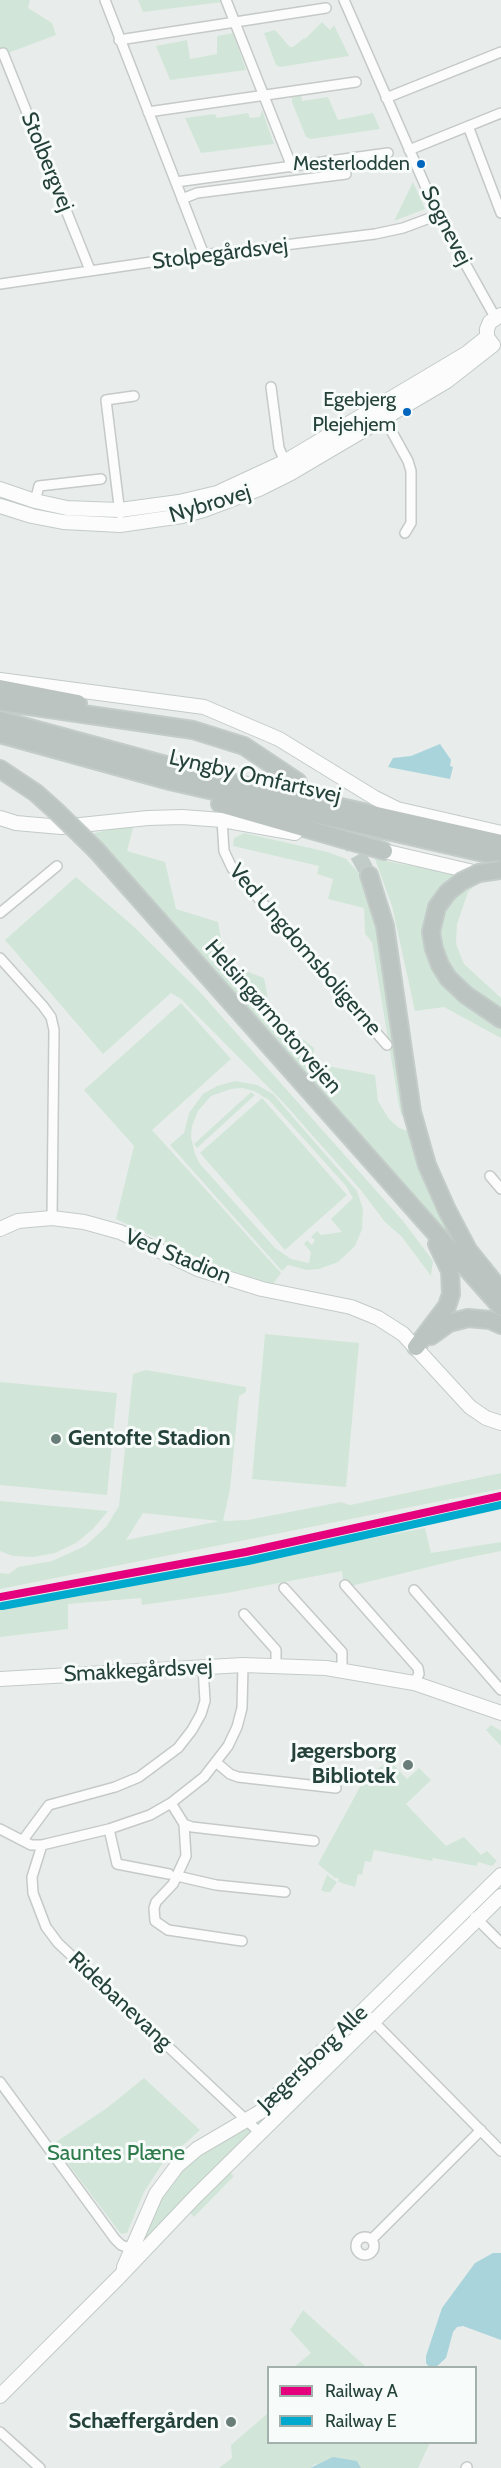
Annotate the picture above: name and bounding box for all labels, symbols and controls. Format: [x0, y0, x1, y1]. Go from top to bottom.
street label: Stolbergvej [15, 108, 79, 216]
place label: Mesterlodden [293, 152, 410, 176]
marker: Mesterlodden [415, 158, 427, 170]
street label: Sognevej [415, 182, 477, 270]
street label: Stolpegårdsvej [151, 233, 289, 275]
place label: Egebjerg Plejehjem [312, 388, 396, 435]
marker: Egebjerg Plejehjem [401, 406, 413, 418]
street label: Nybrovej [166, 479, 254, 529]
street label: Lyngby Omfartsvej [167, 744, 343, 810]
street label: Ved Ungdomsboligerne [223, 859, 387, 1041]
street label: Helsingørmotorvejen [199, 935, 347, 1099]
street label: Ved Stadion [121, 1224, 235, 1290]
place label: Gentofte Stadion [68, 1426, 231, 1452]
marker: Gentofte Stadion [49, 1432, 63, 1446]
street label: Smakkegårdsvej [63, 1654, 213, 1688]
place label: Jægersborg Bibliotek [291, 1739, 396, 1790]
marker: Jægersborg Bibliotek [401, 1758, 415, 1772]
street label: Ridebanevang [63, 1946, 177, 2056]
street label: Jægersborg Alle [252, 2000, 374, 2118]
park label: Sauntes Plæne [47, 2141, 185, 2167]
legend [267, 2366, 477, 2444]
text: Railway A [325, 2380, 398, 2402]
place label: Schæffergården [68, 2409, 219, 2435]
text: Railway E [325, 2410, 397, 2432]
marker: Schæffergården [224, 2415, 238, 2429]

